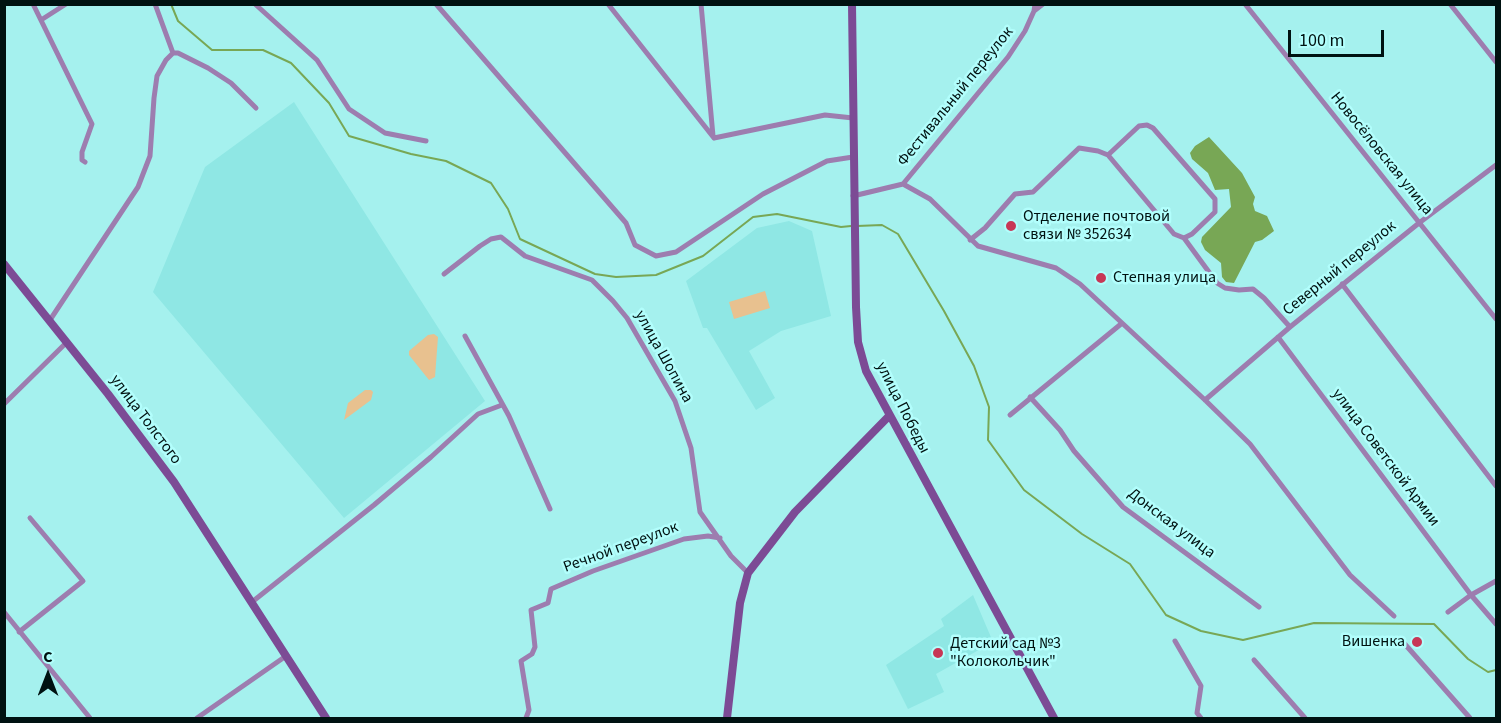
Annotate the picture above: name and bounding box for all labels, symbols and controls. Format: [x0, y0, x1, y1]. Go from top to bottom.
scale bar [1291, 18, 1387, 56]
street label: Фестивальный переулок [894, 23, 1018, 171]
text: 100 m [1299, 28, 1344, 53]
street label: Новосёловская улица [1326, 89, 1436, 219]
place label: Отделение почтовой связи № 352634 [1023, 207, 1170, 245]
street label: Северный переулок [1279, 217, 1401, 321]
marker: Отделение почтовой связи № 352634 [1004, 219, 1018, 233]
place label: Степная улица [1113, 268, 1216, 288]
marker: Степная улица [1094, 271, 1108, 285]
street label: улица Шопина [630, 307, 696, 407]
street label: улица Победы [871, 359, 933, 457]
street label: улица Толстого [105, 371, 185, 469]
street label: улица Советской Армии [1327, 385, 1443, 531]
street label: Донская улица [1123, 485, 1219, 563]
street label: Речной переулок [561, 518, 681, 578]
place label: Вишенка [1342, 632, 1405, 652]
place label: Детский сад №3 "Колокольчик" [950, 634, 1061, 672]
marker: Вишенка [1410, 635, 1424, 649]
north arrow [18, 645, 78, 705]
text: С [43, 646, 53, 668]
marker: Детский сад №3 "Колокольчик" [931, 646, 945, 660]

